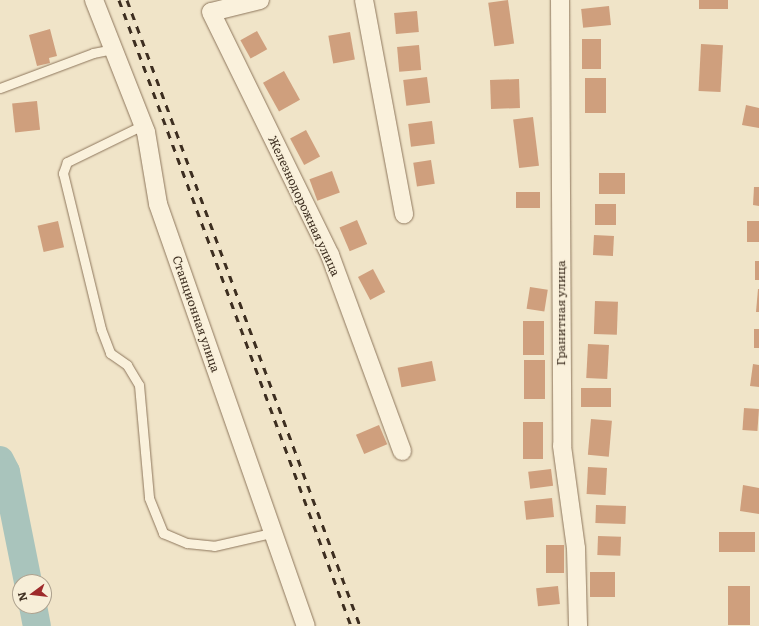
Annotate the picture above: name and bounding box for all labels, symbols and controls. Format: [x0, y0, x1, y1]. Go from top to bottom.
street label: Железнодорожная улица [265, 134, 343, 278]
street label: Станционная улица [169, 254, 223, 374]
street label: Гранитная улица [554, 260, 568, 366]
north arrow [12, 574, 52, 614]
text: N [12, 590, 30, 603]

